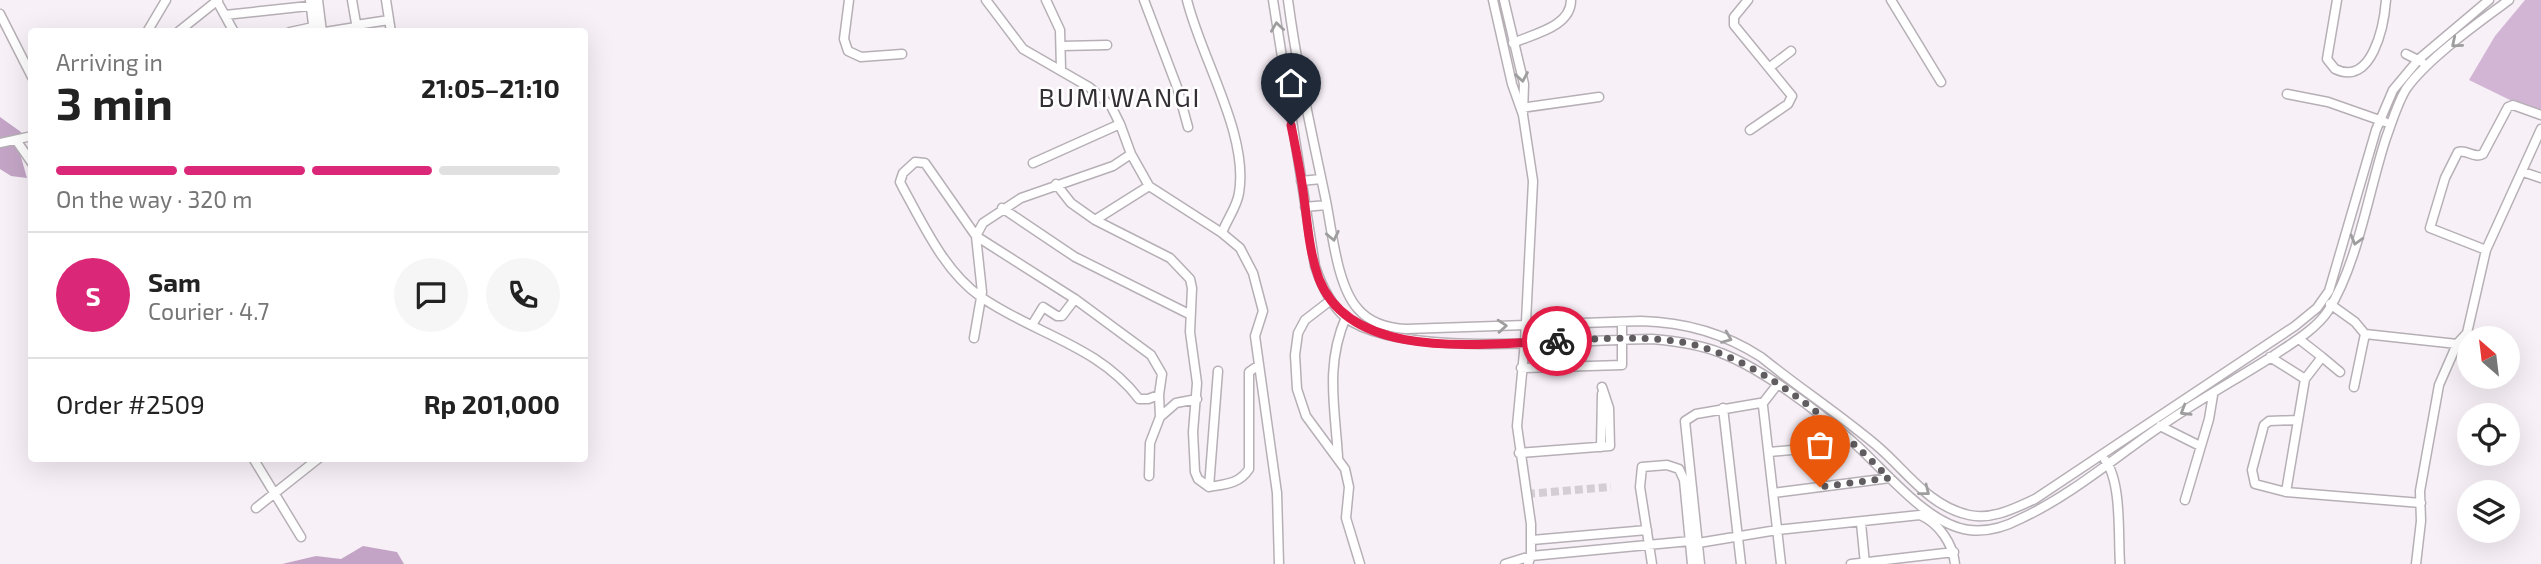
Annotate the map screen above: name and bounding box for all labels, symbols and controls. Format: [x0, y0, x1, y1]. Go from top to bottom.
one-way arrow [1269, 22, 1284, 33]
one-way arrow [2451, 35, 2464, 47]
text: Arriving in [56, 48, 163, 76]
pin [1261, 53, 1321, 125]
icon: home [1272, 64, 1310, 102]
one-way arrow [1514, 71, 1529, 83]
text: 21:05–21:10 [421, 72, 560, 103]
text: 3 min [56, 74, 173, 129]
district label: BUMIWANGI [1039, 81, 1201, 112]
text: On the way · 320 m [56, 185, 252, 213]
one-way arrow [1324, 230, 1339, 242]
one-way arrow [2350, 234, 2364, 246]
button: chat [394, 258, 468, 332]
button: phone [486, 258, 560, 332]
text: Sam [148, 266, 201, 297]
text: S [85, 280, 101, 311]
text: Courier · 4.7 [148, 297, 269, 325]
courier [1522, 306, 1592, 376]
one-way arrow [1496, 319, 1507, 334]
icon: bike [1538, 322, 1576, 360]
north arrow [2457, 326, 2520, 388]
map controls [2457, 326, 2520, 543]
one-way arrow [1720, 330, 1732, 344]
text: Order #2509 [56, 388, 205, 419]
text: Rp 201,000 [424, 388, 560, 419]
one-way arrow [2179, 403, 2192, 416]
button: locate [2457, 403, 2520, 466]
pin [1790, 415, 1850, 487]
icon: bag [1801, 426, 1839, 464]
button: layers [2457, 480, 2520, 543]
one-way arrow [1918, 483, 1930, 496]

